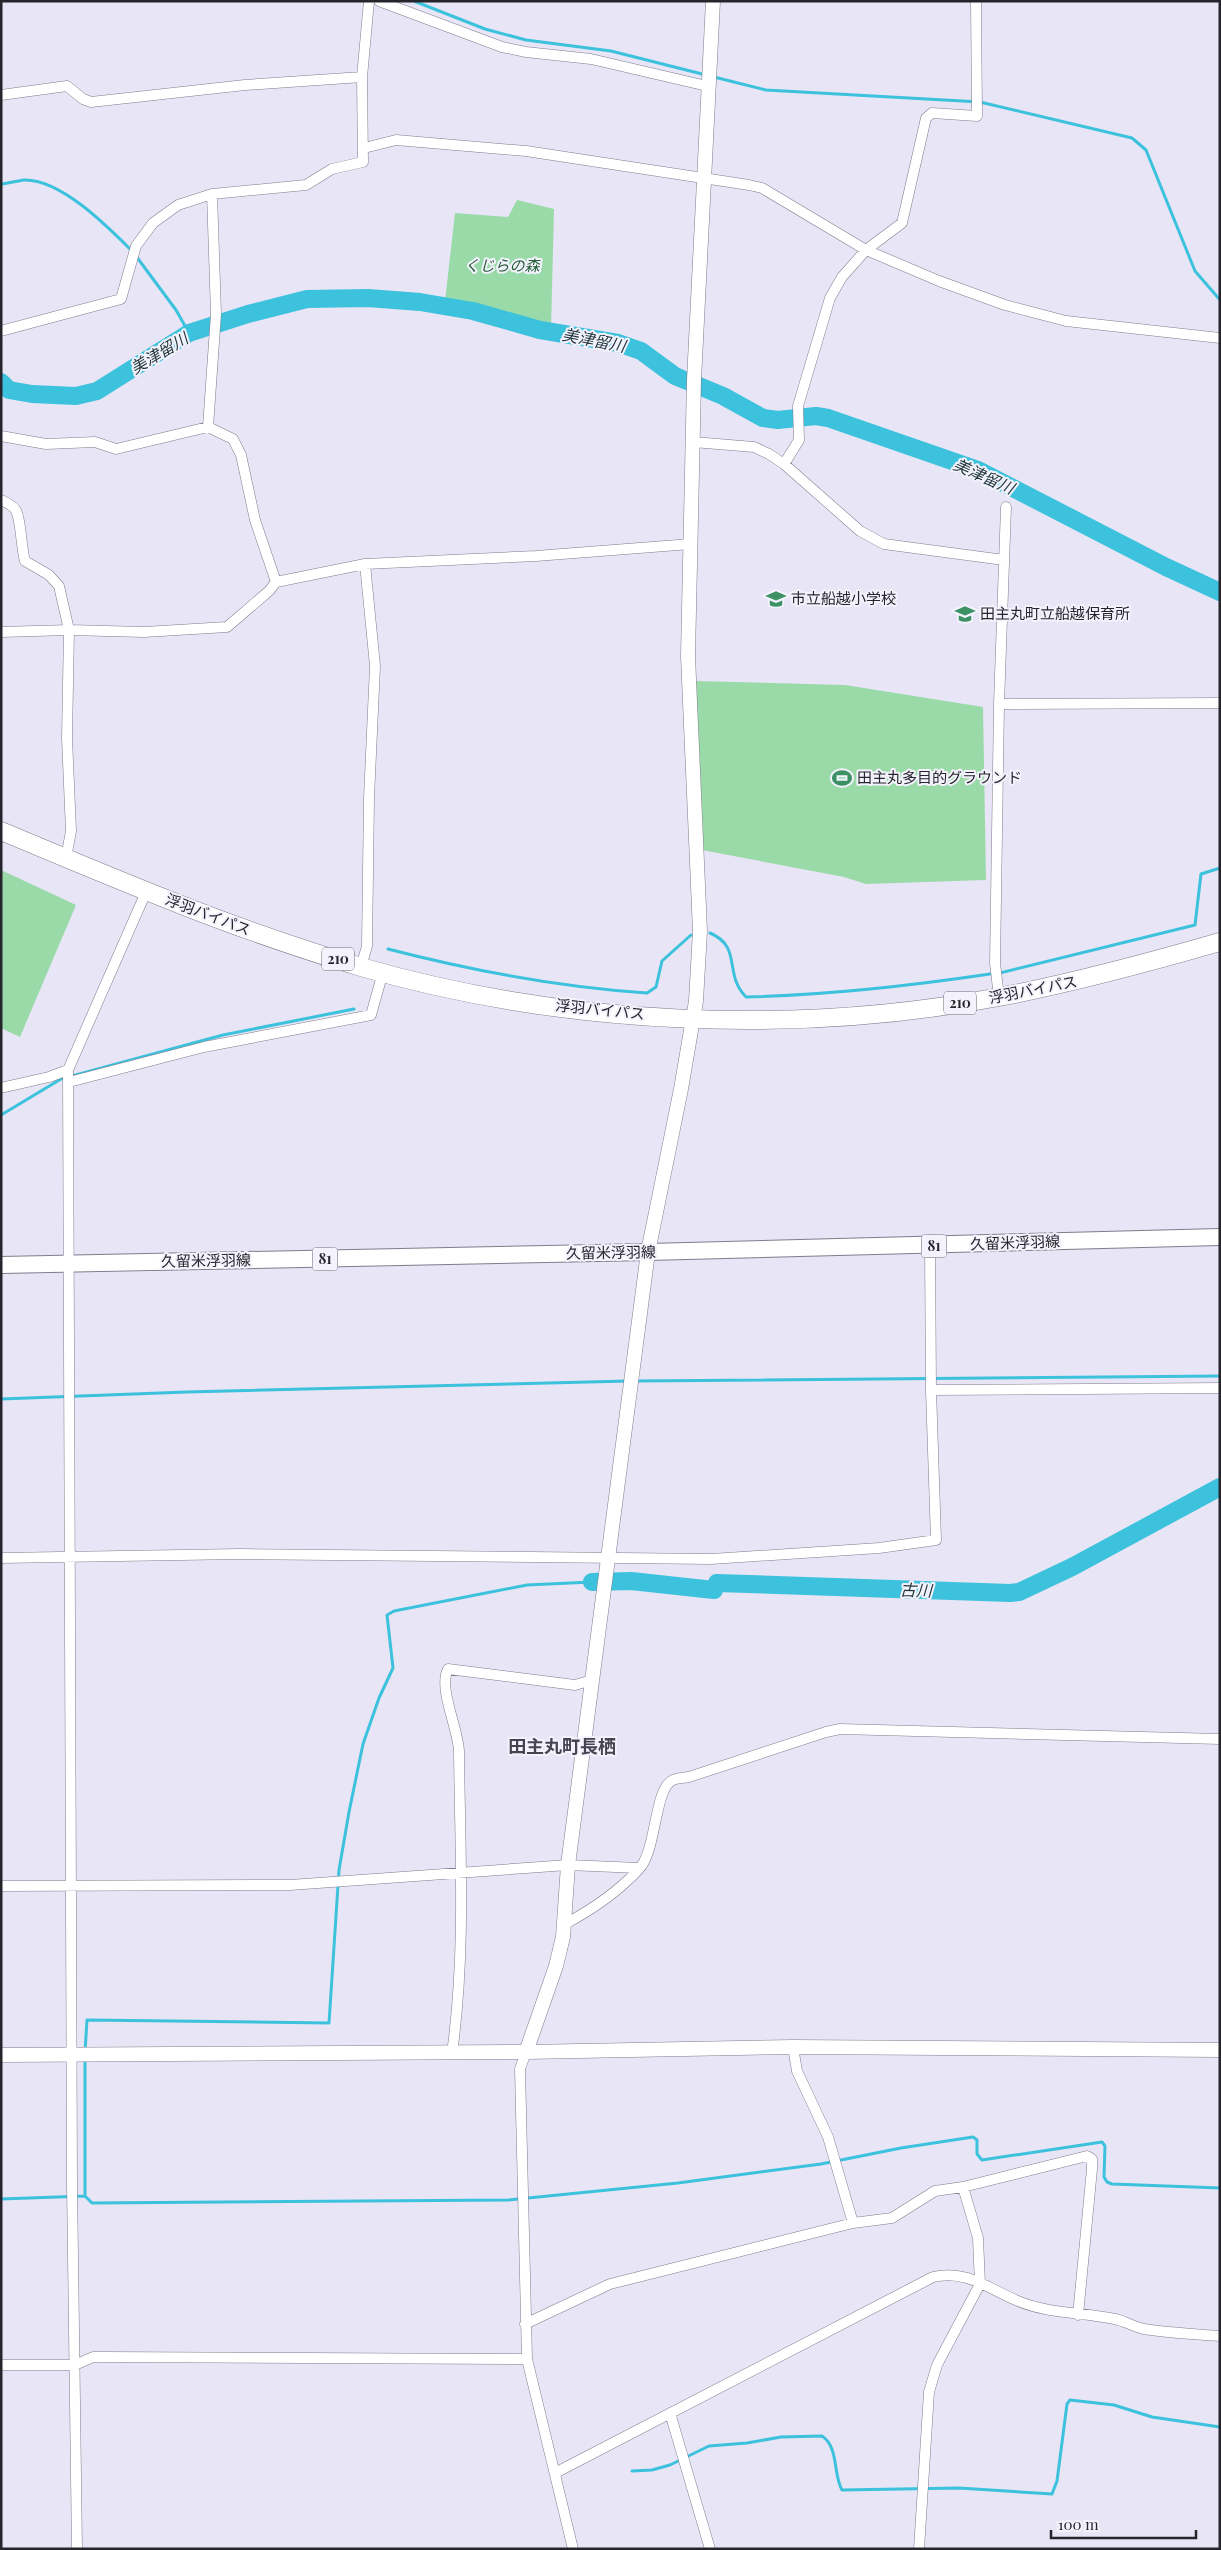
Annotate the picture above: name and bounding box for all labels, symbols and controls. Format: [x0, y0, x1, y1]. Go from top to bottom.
park label: くじらの森 [464, 255, 541, 275]
water label: 美津留川 [561, 323, 629, 356]
water label: 美津留川 [126, 326, 193, 378]
water label: 美津留川 [951, 453, 1020, 499]
school or university icon: 市立船越小学校 [765, 588, 787, 610]
place label: 市立船越小学校 [791, 588, 896, 608]
school or university icon: 田主丸町立船越保育所 [954, 603, 976, 625]
place label: 田主丸町立船越保育所 [980, 603, 1130, 623]
sports icon: 田主丸多目的グラウンド [831, 767, 853, 789]
place label: 田主丸多目的グラウンド [857, 767, 1022, 787]
street label: 浮羽バイパス [163, 889, 254, 939]
road number: 210 [322, 948, 354, 971]
street label: 浮羽バイパス [987, 971, 1079, 1007]
road number: 210 [944, 991, 976, 1014]
street label: 浮羽バイパス [554, 994, 646, 1024]
street label: 久留米浮羽線 [970, 1230, 1060, 1254]
road number: 81 [922, 1234, 946, 1258]
street label: 久留米浮羽線 [566, 1241, 656, 1263]
road number: 81 [312, 1248, 338, 1270]
street label: 久留米浮羽線 [161, 1249, 251, 1271]
water label: 古川 [900, 1578, 934, 1601]
district label: 田主丸町長栖 [508, 1734, 616, 1758]
scale bar [1051, 2508, 1196, 2540]
text: 100 m [1058, 2514, 1099, 2534]

